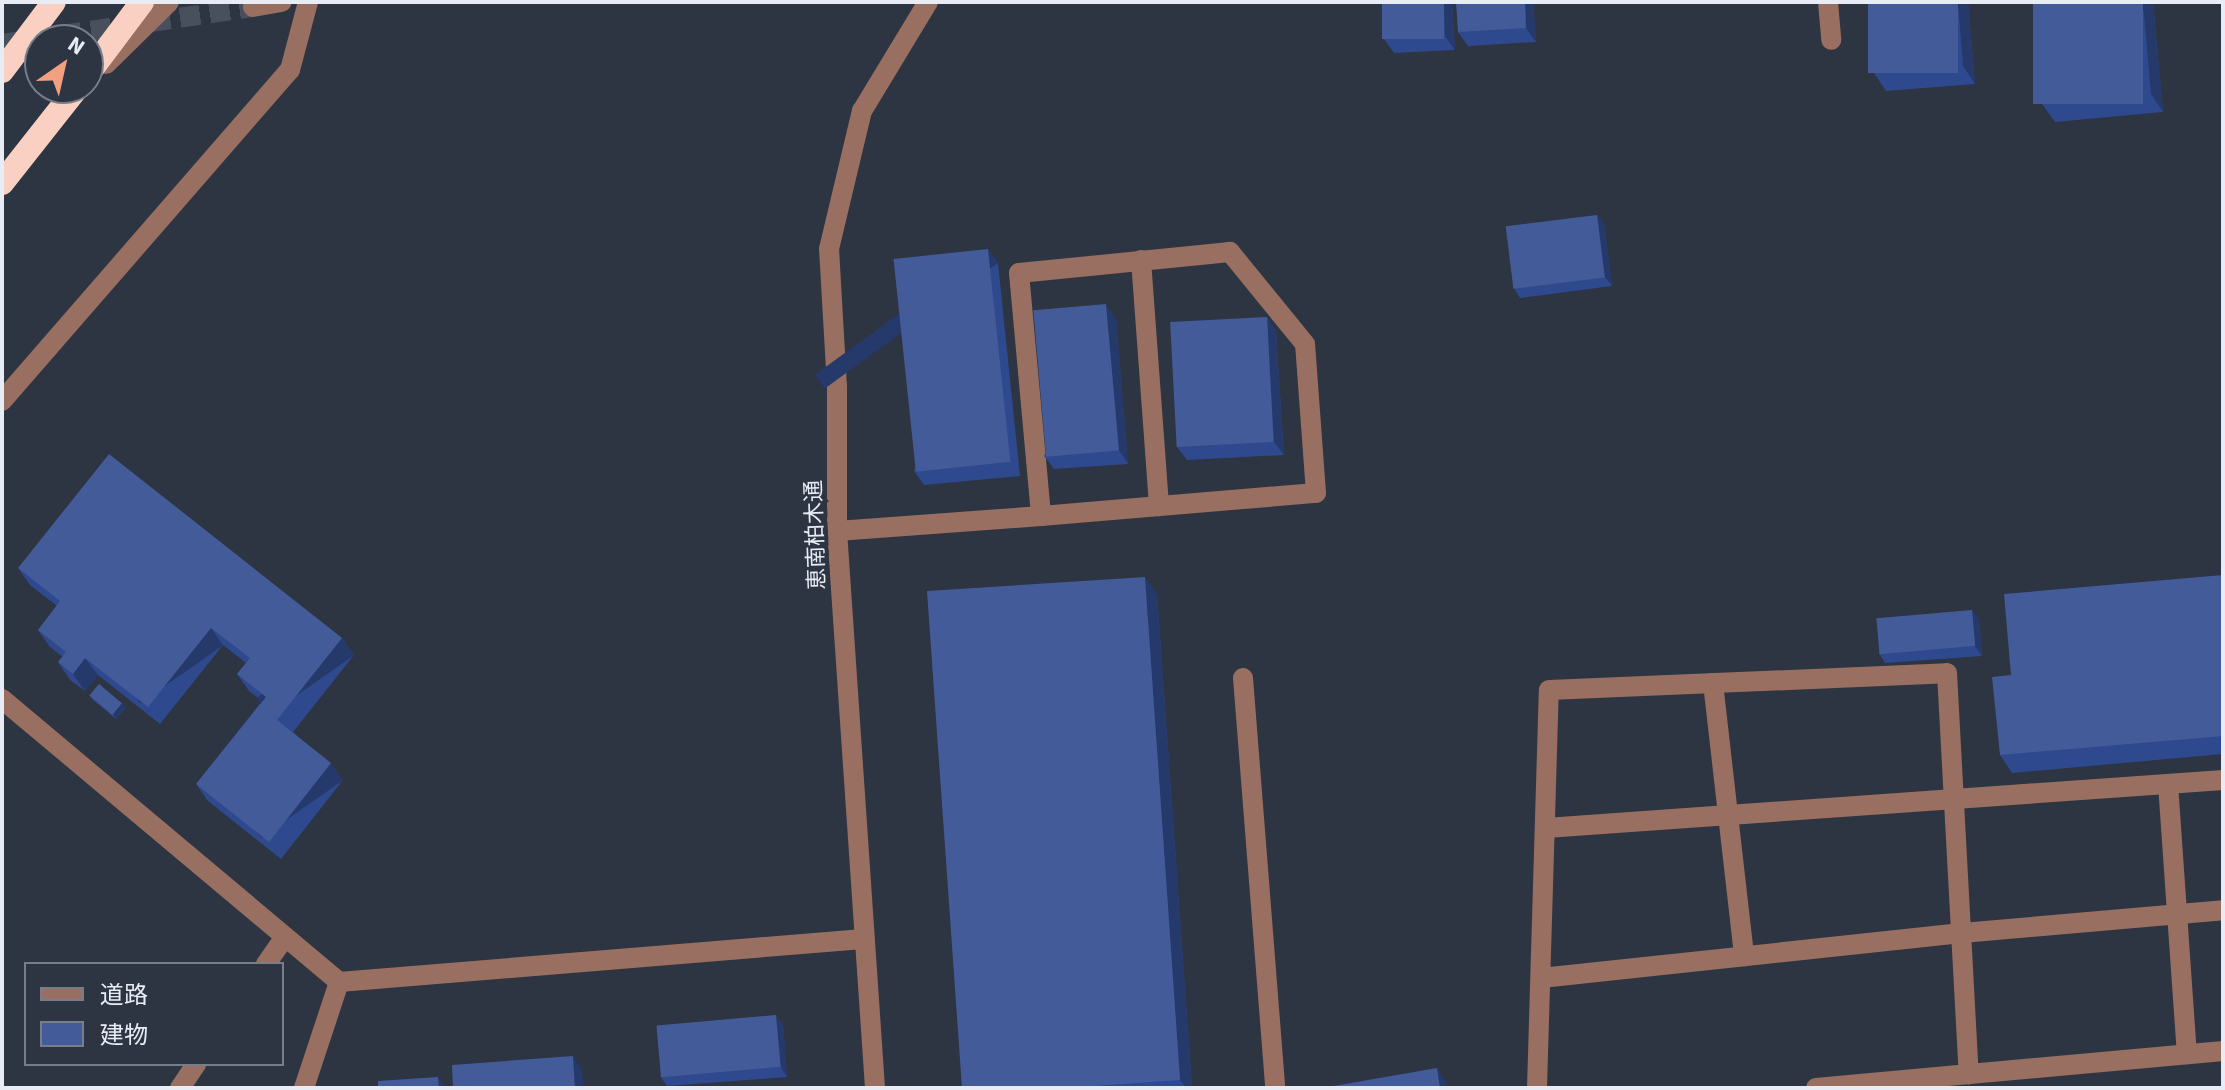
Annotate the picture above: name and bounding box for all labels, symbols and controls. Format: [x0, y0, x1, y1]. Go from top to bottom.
north arrow [24, 24, 104, 104]
text: N [61, 28, 91, 63]
street label: 恵南柏木通 [801, 480, 831, 590]
legend [24, 962, 284, 1066]
text: 道路 [100, 978, 148, 1013]
text: 建物 [100, 1018, 148, 1053]

